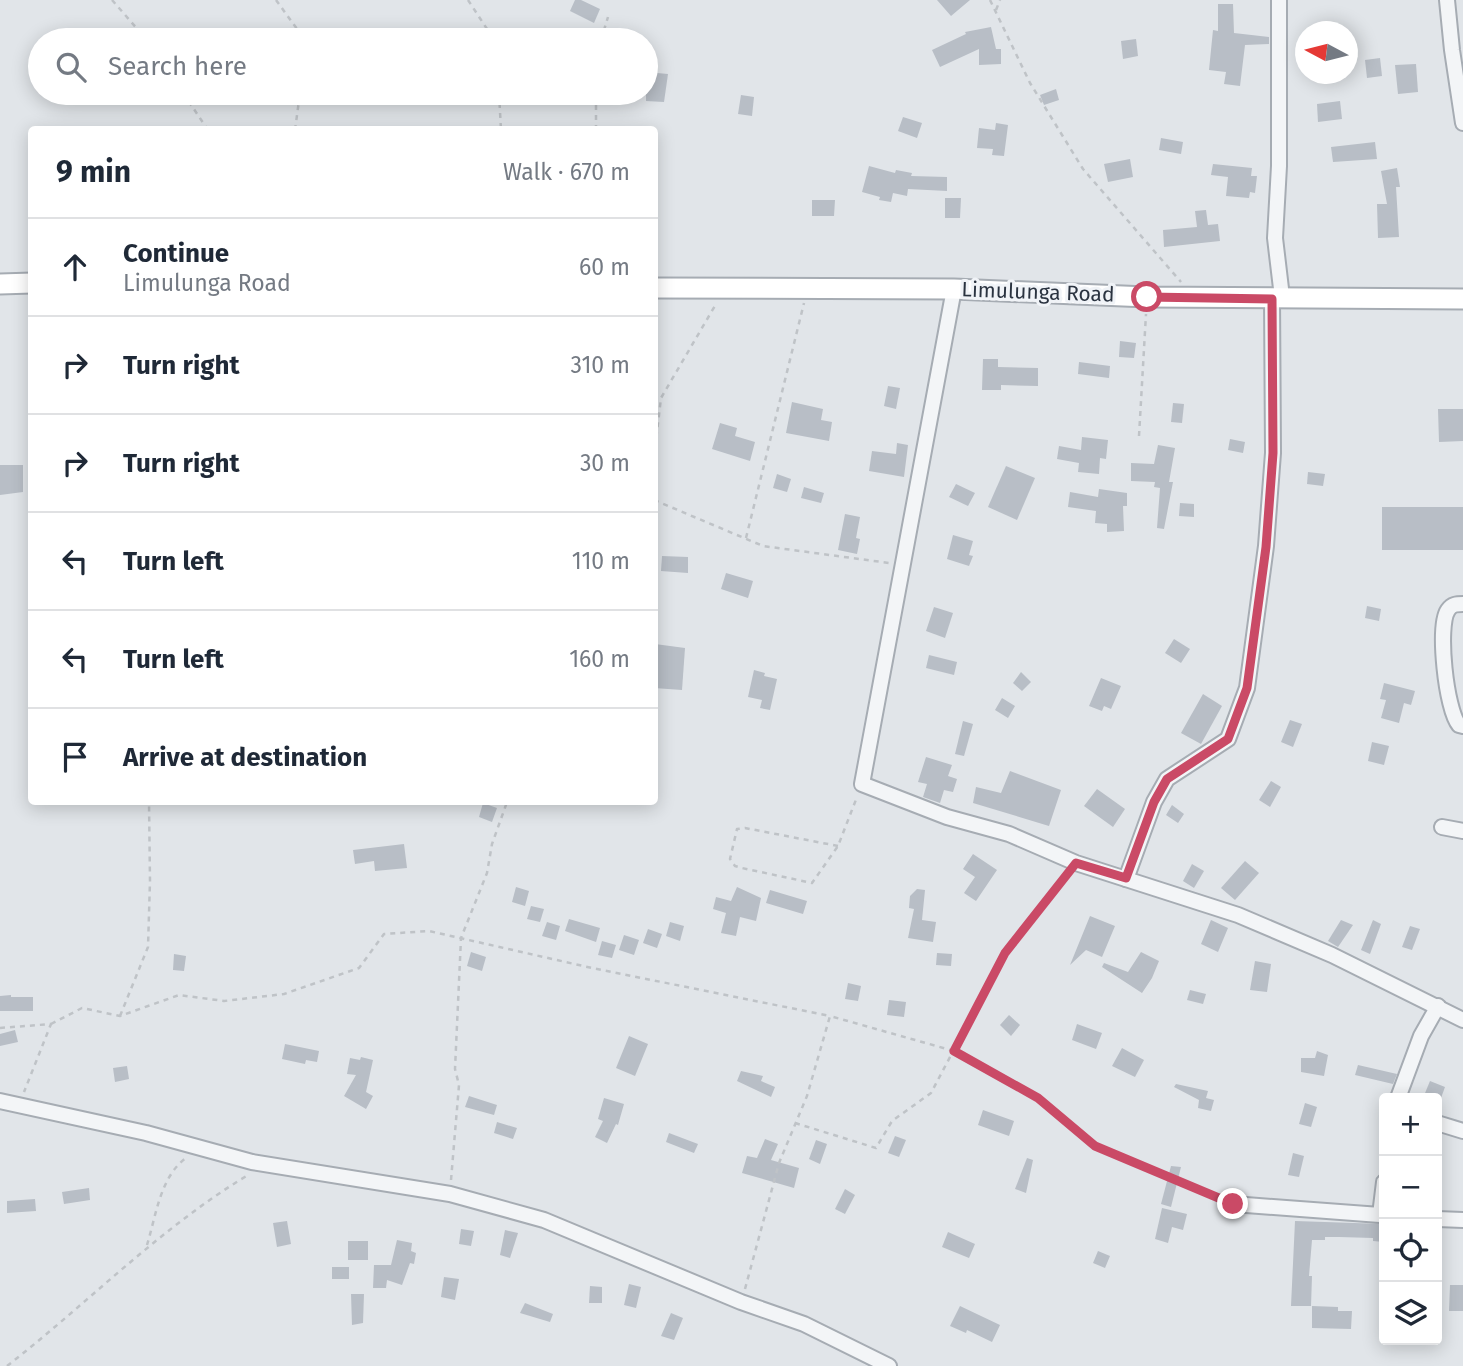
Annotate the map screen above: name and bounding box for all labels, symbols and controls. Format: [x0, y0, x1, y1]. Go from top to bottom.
north arrow [1295, 21, 1358, 84]
search box [28, 28, 658, 105]
icon: search [52, 48, 90, 86]
text: Search here [108, 51, 247, 82]
text: 9 min [56, 154, 131, 190]
text: Walk · 670 m [503, 158, 630, 186]
text: Continue [123, 238, 229, 269]
icon: ahead [56, 248, 94, 286]
text: 60 m [579, 253, 630, 281]
text: Limulunga Road [123, 269, 291, 297]
street label: Limulunga Road [961, 276, 1115, 308]
route start [1131, 281, 1162, 312]
icon: right [56, 346, 94, 384]
text: Turn right [123, 350, 240, 381]
text: 310 m [570, 351, 630, 379]
icon: right [56, 444, 94, 482]
text: Turn right [123, 448, 240, 479]
text: 30 m [580, 449, 630, 477]
icon: left [56, 542, 94, 580]
text: Turn left [123, 546, 224, 577]
text: 110 m [572, 547, 630, 575]
icon: left [56, 640, 94, 678]
text: Turn left [123, 644, 224, 675]
text: 160 m [569, 645, 630, 673]
icon: arrive [56, 738, 94, 776]
text: Arrive at destination [123, 742, 367, 773]
map controls [1379, 1093, 1442, 1345]
button: + [1379, 1093, 1442, 1156]
button: − [1379, 1156, 1442, 1219]
route end [1217, 1188, 1248, 1219]
button: locate [1379, 1219, 1442, 1282]
button: layers [1379, 1282, 1442, 1345]

